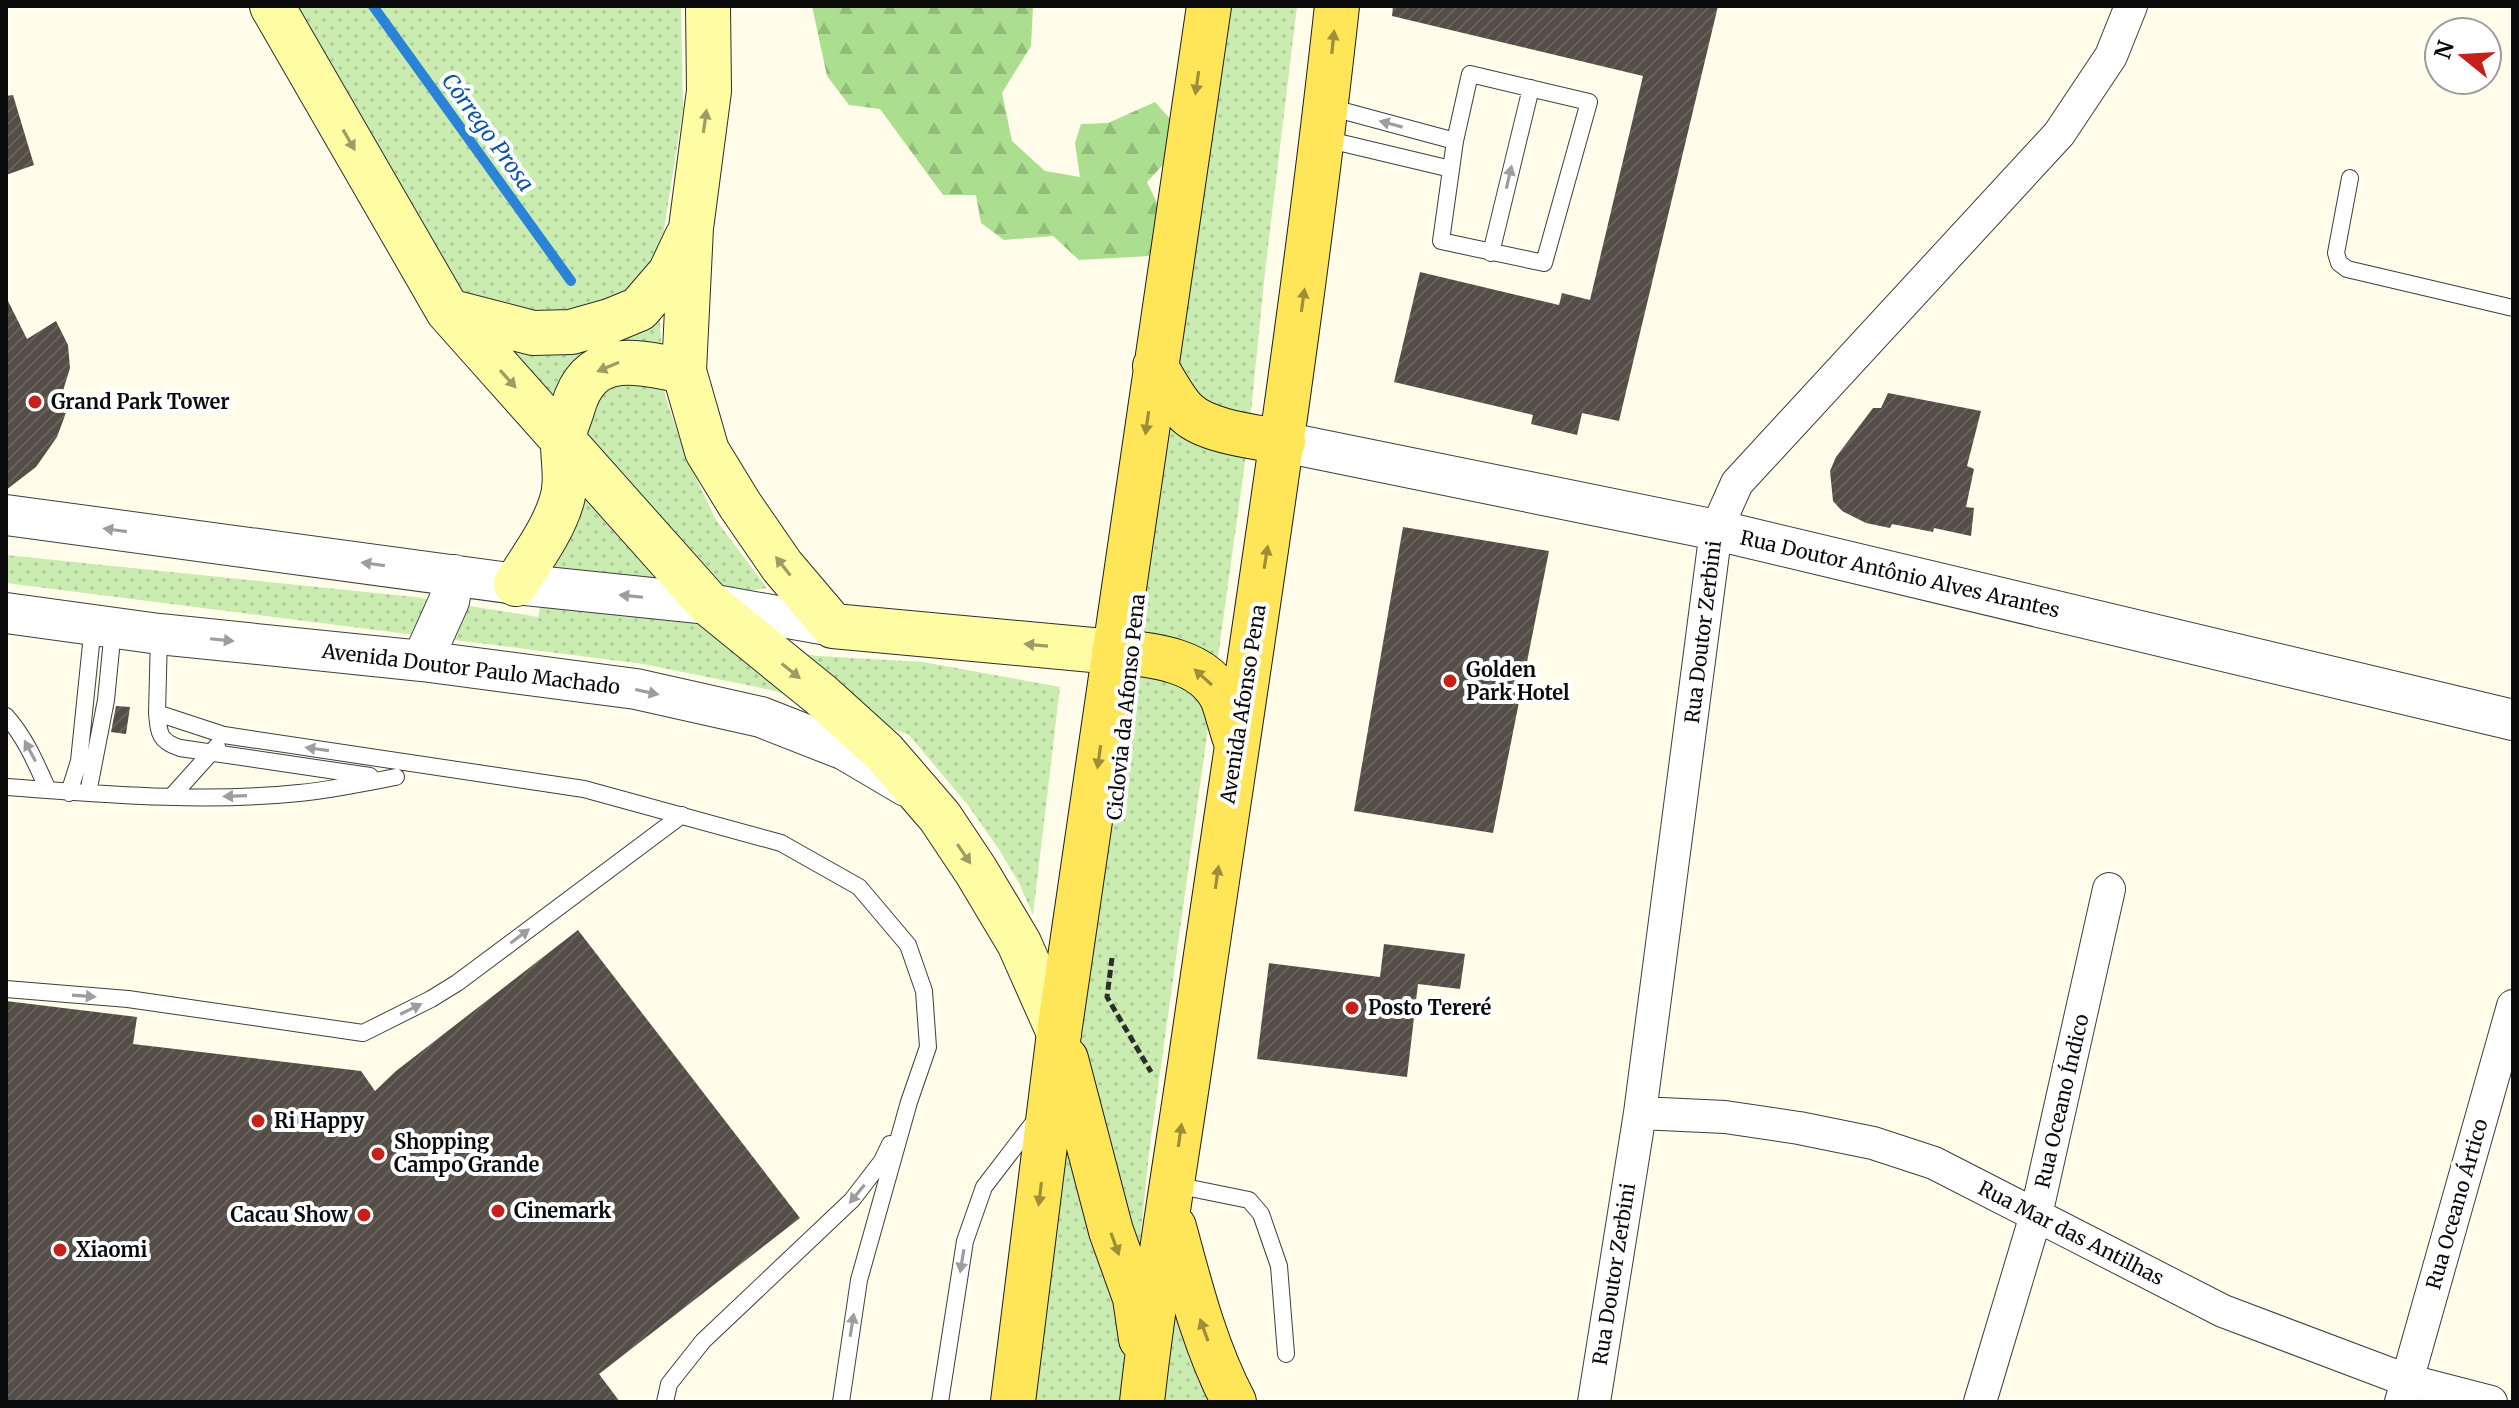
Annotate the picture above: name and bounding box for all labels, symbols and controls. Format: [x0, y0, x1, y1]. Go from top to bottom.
north arrow [2423, 16, 2503, 96]
one-way arrow [1327, 29, 1340, 54]
text: N [2428, 37, 2460, 62]
water label: Córrego Prosa [436, 67, 540, 197]
one-way arrow [1190, 71, 1203, 96]
one-way arrow [699, 108, 712, 133]
one-way arrow [1378, 117, 1403, 129]
one-way arrow [342, 129, 356, 151]
one-way arrow [1504, 165, 1516, 190]
one-way arrow [1297, 287, 1310, 312]
one-way arrow [597, 360, 620, 373]
one-way arrow [499, 368, 516, 388]
place label: Grand Park Tower [51, 389, 230, 414]
marker: Grand Park Tower [26, 393, 44, 411]
one-way arrow [1140, 411, 1153, 436]
one-way arrow [103, 523, 128, 536]
street label: Rua Doutor Antônio Alves Arantes [1738, 525, 2062, 622]
street label: Rua Doutor Zerbini [1679, 539, 1726, 725]
one-way arrow [1260, 544, 1272, 569]
one-way arrow [776, 556, 792, 576]
one-way arrow [360, 557, 385, 570]
one-way arrow [618, 590, 643, 603]
street label: Ciclovia da Afonso Pena [1101, 592, 1150, 821]
street label: Avenida Afonso Pena [1214, 602, 1271, 806]
one-way arrow [210, 634, 235, 647]
street label: Avenida Doutor Paulo Machado [320, 638, 622, 699]
one-way arrow [1023, 638, 1048, 651]
place label: Golden Park Hotel [1466, 657, 1570, 705]
one-way arrow [781, 662, 801, 679]
one-way arrow [1193, 669, 1212, 687]
marker: Golden Park Hotel [1441, 672, 1459, 690]
one-way arrow [635, 686, 660, 699]
one-way arrow [23, 740, 37, 762]
one-way arrow [304, 742, 329, 755]
one-way arrow [1092, 745, 1105, 770]
one-way arrow [222, 789, 247, 802]
one-way arrow [956, 843, 971, 864]
one-way arrow [1211, 865, 1224, 890]
one-way arrow [510, 929, 530, 945]
one-way arrow [72, 990, 97, 1003]
place label: Posto Tereré [1368, 995, 1492, 1020]
marker: Posto Tereré [1343, 999, 1361, 1017]
one-way arrow [399, 1002, 422, 1016]
street label: Rua Oceano Índico [2027, 1011, 2094, 1190]
place label: Ri Happy [274, 1108, 364, 1133]
marker: Ri Happy [249, 1112, 267, 1130]
street label: Rua Oceano Ártico [2418, 1115, 2493, 1292]
one-way arrow [1174, 1122, 1187, 1147]
place label: Shopping Campo Grande [394, 1129, 539, 1177]
marker: Shopping Campo Grande [369, 1145, 387, 1163]
street label: Rua Mar das Antilhas [1974, 1175, 2168, 1290]
street label: Rua Doutor Zerbini [1587, 1181, 1640, 1367]
one-way arrow [1033, 1182, 1046, 1207]
one-way arrow [849, 1184, 865, 1204]
place label: Cinemark [514, 1198, 611, 1223]
place label: Cacau Show [230, 1202, 349, 1227]
marker: Cinemark [489, 1202, 507, 1220]
marker: Cacau Show [355, 1206, 373, 1224]
one-way arrow [1110, 1232, 1122, 1256]
place label: Xiaomi [76, 1237, 147, 1262]
marker: Xiaomi [51, 1241, 69, 1259]
one-way arrow [955, 1249, 967, 1274]
one-way arrow [846, 1312, 859, 1337]
one-way arrow [1197, 1318, 1210, 1342]

